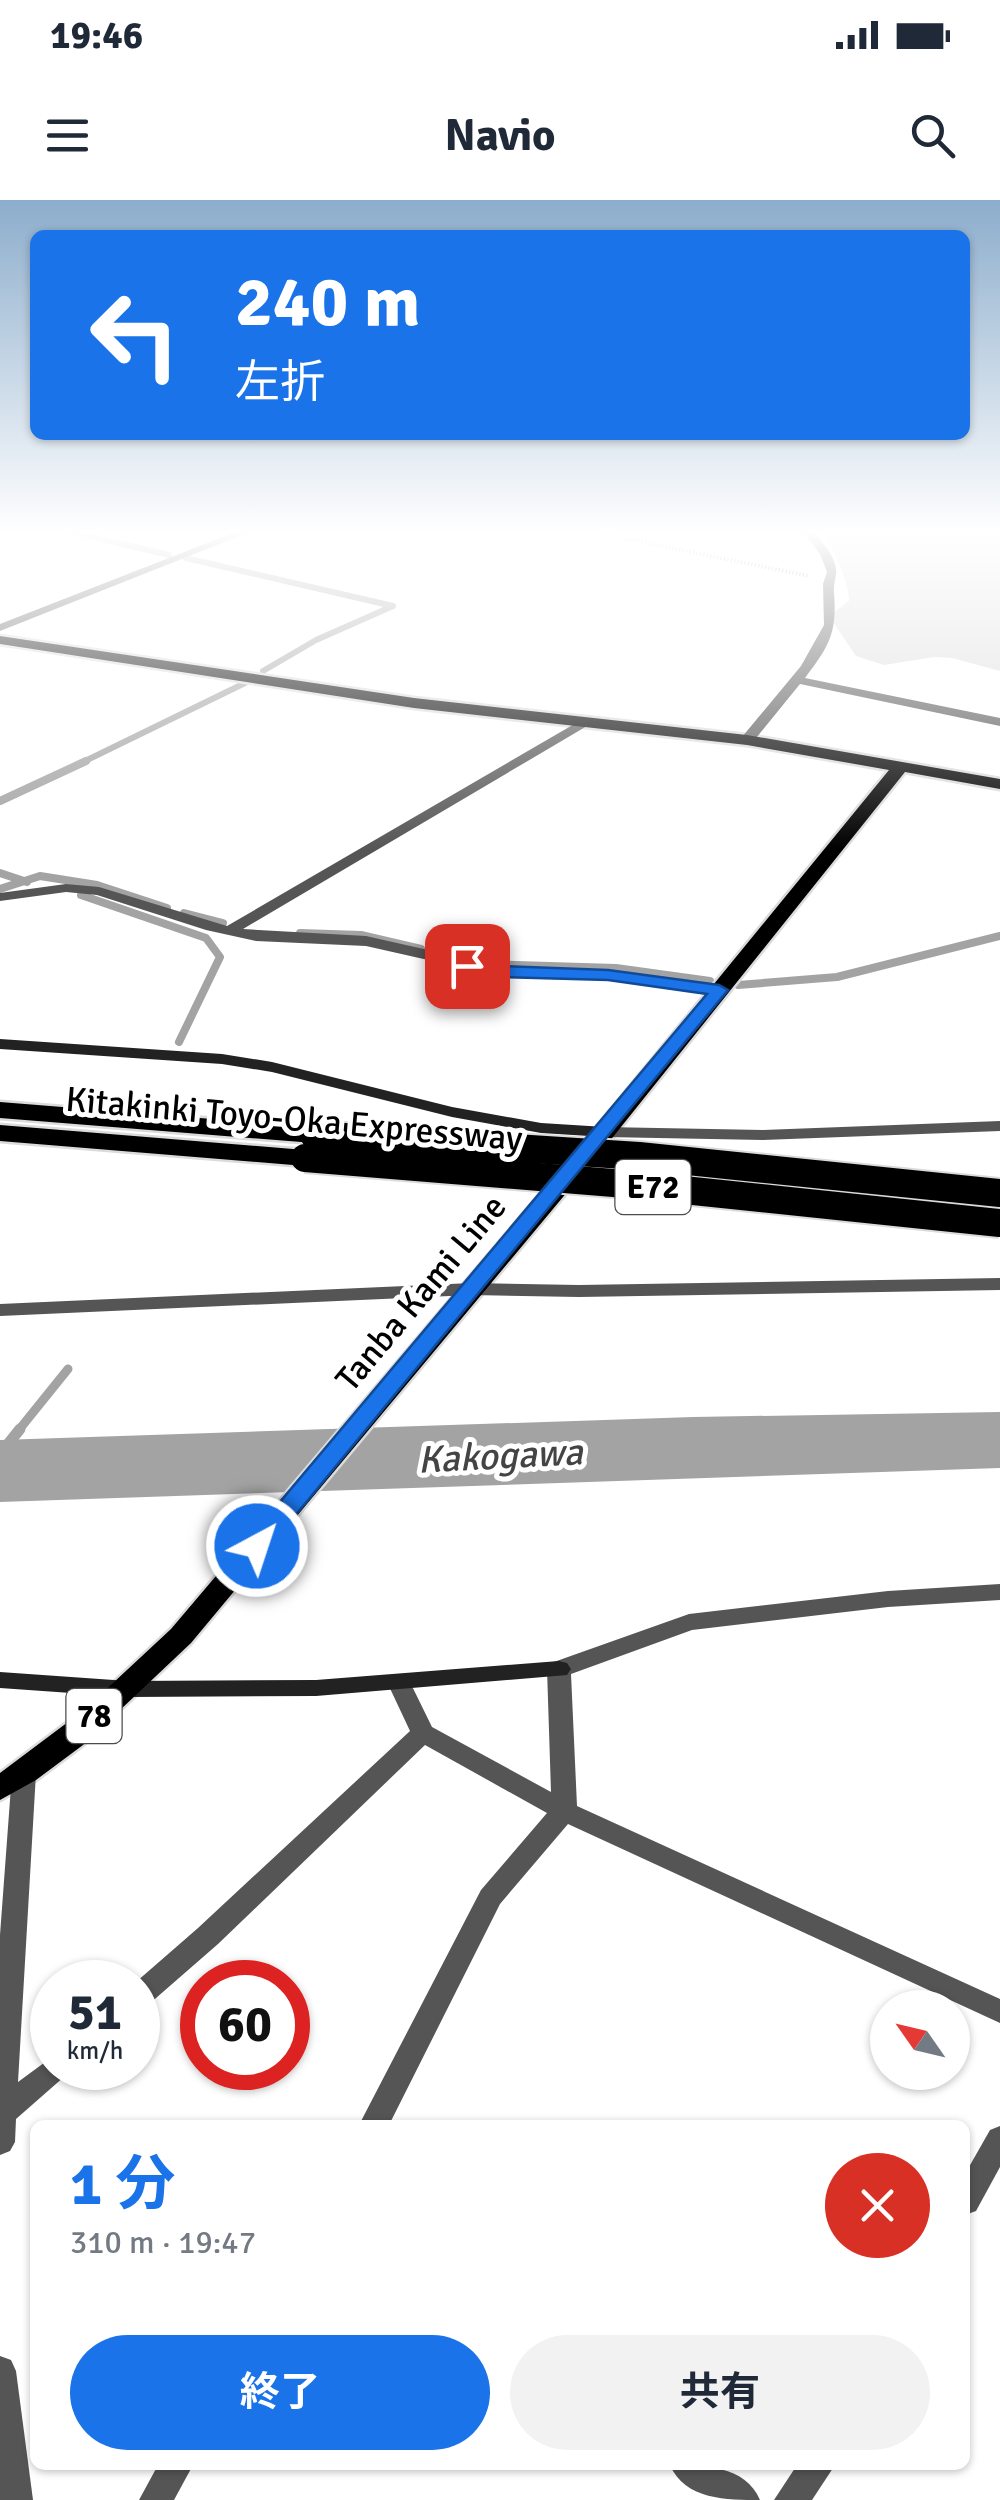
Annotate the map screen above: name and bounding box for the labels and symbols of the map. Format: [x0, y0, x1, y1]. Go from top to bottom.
pin [425, 924, 510, 1009]
street label: Kitakinki Toyo-Oka Expressway [64, 1078, 524, 1160]
road number: E72 [616, 1160, 690, 1214]
street label: Tanba Kami Line [326, 1186, 516, 1400]
water label: Kakogawa [416, 1428, 585, 1484]
position arrow [205, 1494, 309, 1598]
road number: 78 [66, 1689, 122, 1743]
speed limit sign: 60 [180, 1960, 310, 2090]
north arrow [870, 1990, 970, 2090]

